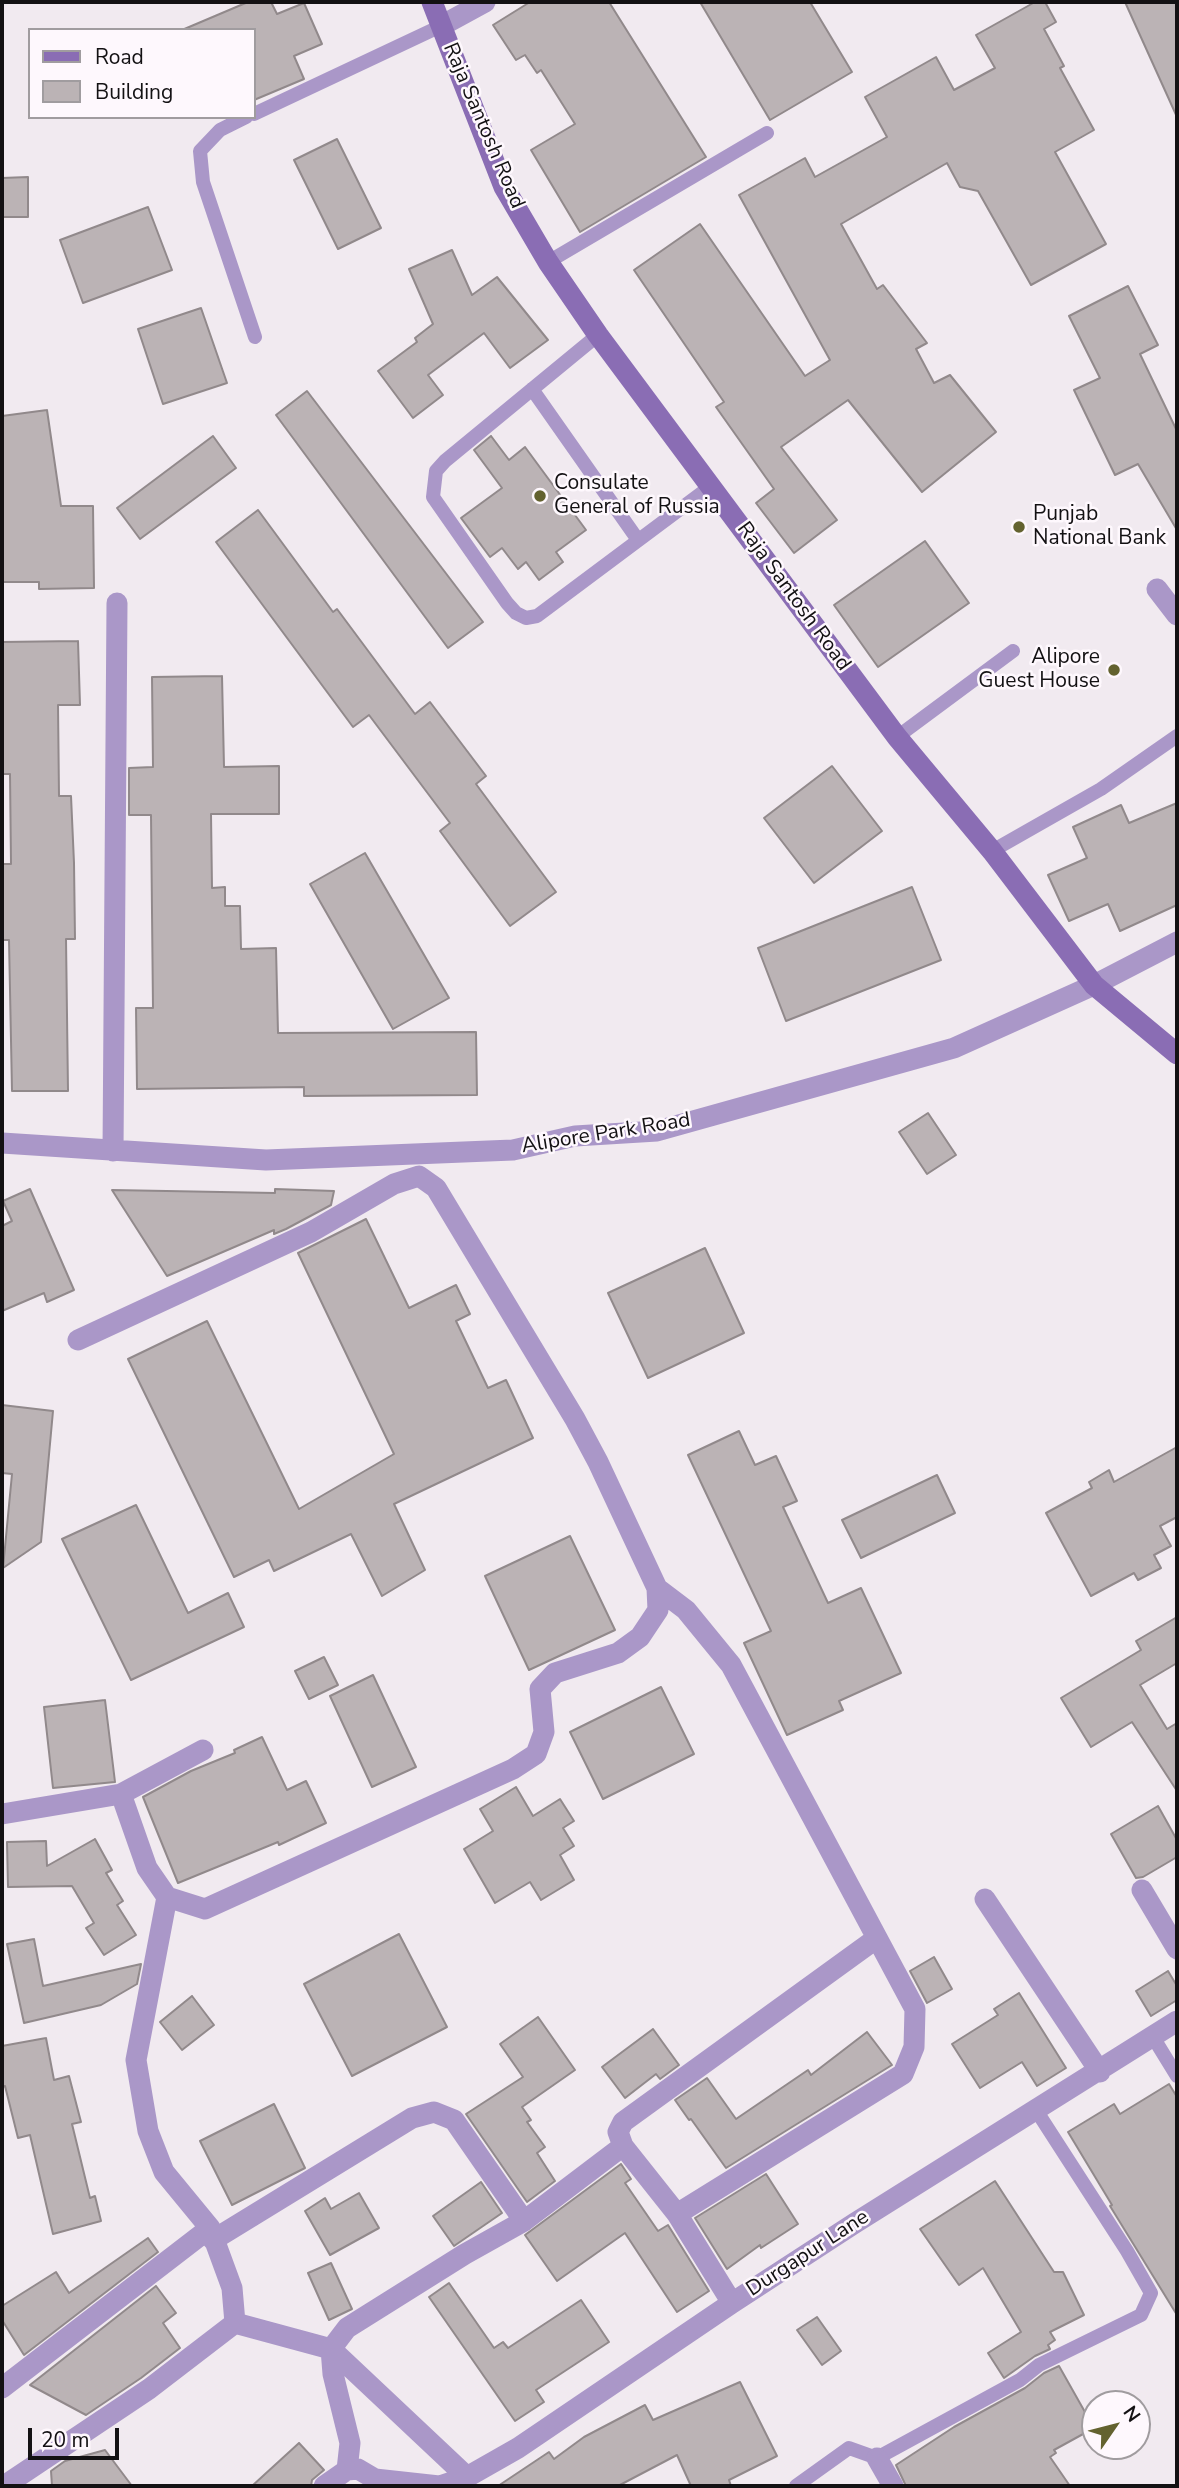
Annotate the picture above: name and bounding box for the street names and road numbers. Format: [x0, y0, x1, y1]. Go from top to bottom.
street label: Raja Santosh Road [437, 39, 529, 213]
street label: Raja Santosh Road [731, 518, 855, 676]
street label: Alipore Park Road [520, 1108, 692, 1160]
street label: Durgapur Lane [742, 2205, 874, 2303]

